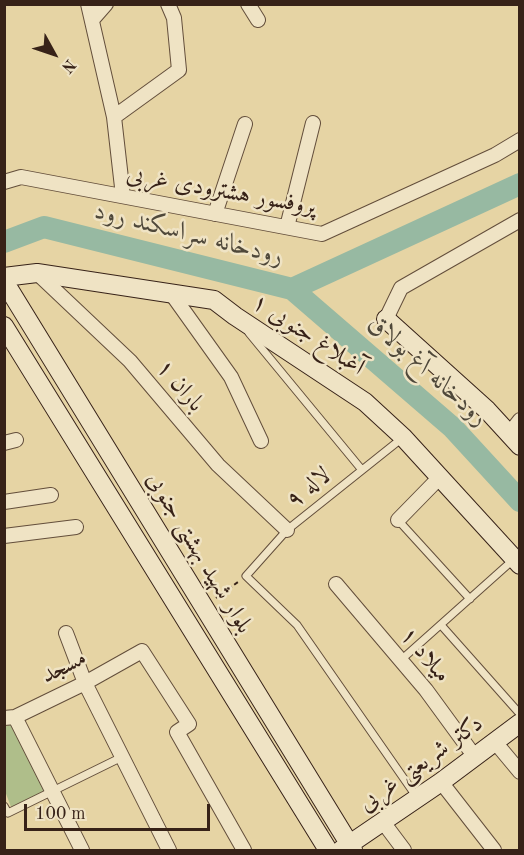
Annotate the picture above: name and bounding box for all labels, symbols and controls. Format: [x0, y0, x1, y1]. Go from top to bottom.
north arrow [24, 24, 84, 84]
text: N [58, 56, 78, 75]
street label: پروفسور هشترودی غربی [124, 160, 318, 222]
water label: رودخانه سراسکند رود [91, 195, 287, 273]
street label: آغبلاغ جنوبی ۱ [246, 288, 370, 382]
water label: رودخانه آغ بولاق [361, 309, 495, 433]
street label: باران ۱ [150, 354, 210, 418]
street label: لاله ۹ [281, 461, 337, 515]
street label: بلوار شهید بهشتی جنوبی [140, 467, 258, 639]
street label: میلاد ۱ [394, 621, 456, 689]
street label: مسجد [36, 643, 92, 691]
street label: دکتر شریعتی غربی [353, 709, 489, 819]
scale bar [27, 792, 213, 830]
text: 100 m [35, 805, 86, 823]

